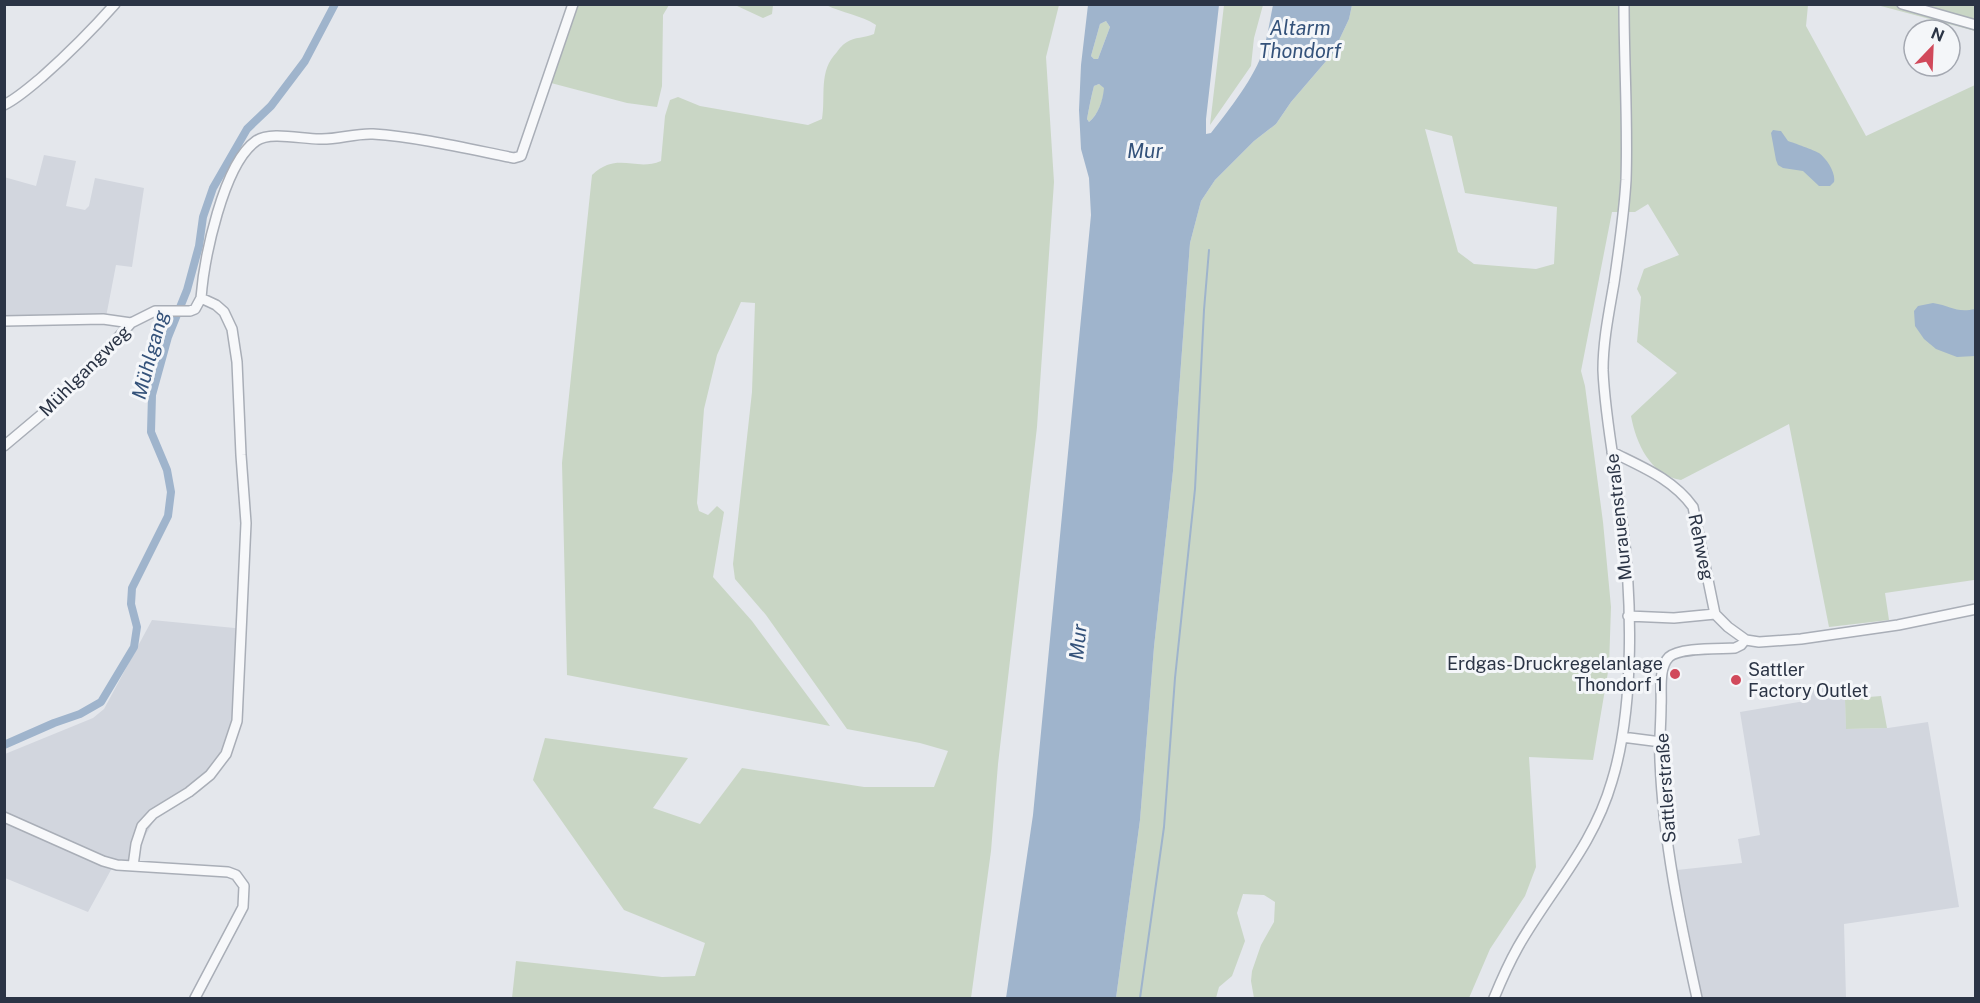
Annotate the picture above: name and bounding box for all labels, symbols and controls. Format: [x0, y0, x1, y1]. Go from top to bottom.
water label: Altarm Thondorf [1259, 16, 1343, 63]
north arrow [1902, 18, 1962, 78]
text: N [1928, 23, 1947, 46]
water label: Mur [1127, 139, 1163, 163]
water label: Mühlgang [127, 308, 173, 402]
street label: Mühlgangweg [35, 321, 135, 421]
street label: Murauenstraße [1601, 453, 1636, 582]
street label: Rehweg [1684, 512, 1719, 582]
water label: Mur [1064, 622, 1092, 661]
place label: Erdgas-Druckregelanlage Thondorf 1 [1447, 653, 1663, 695]
place label: Sattler Factory Outlet [1748, 659, 1868, 701]
marker: Erdgas-Druckregelanlage Thondorf 1 [1668, 667, 1682, 681]
marker: Sattler Factory Outlet [1729, 673, 1743, 687]
street label: Sattlerstraße [1651, 732, 1680, 844]

